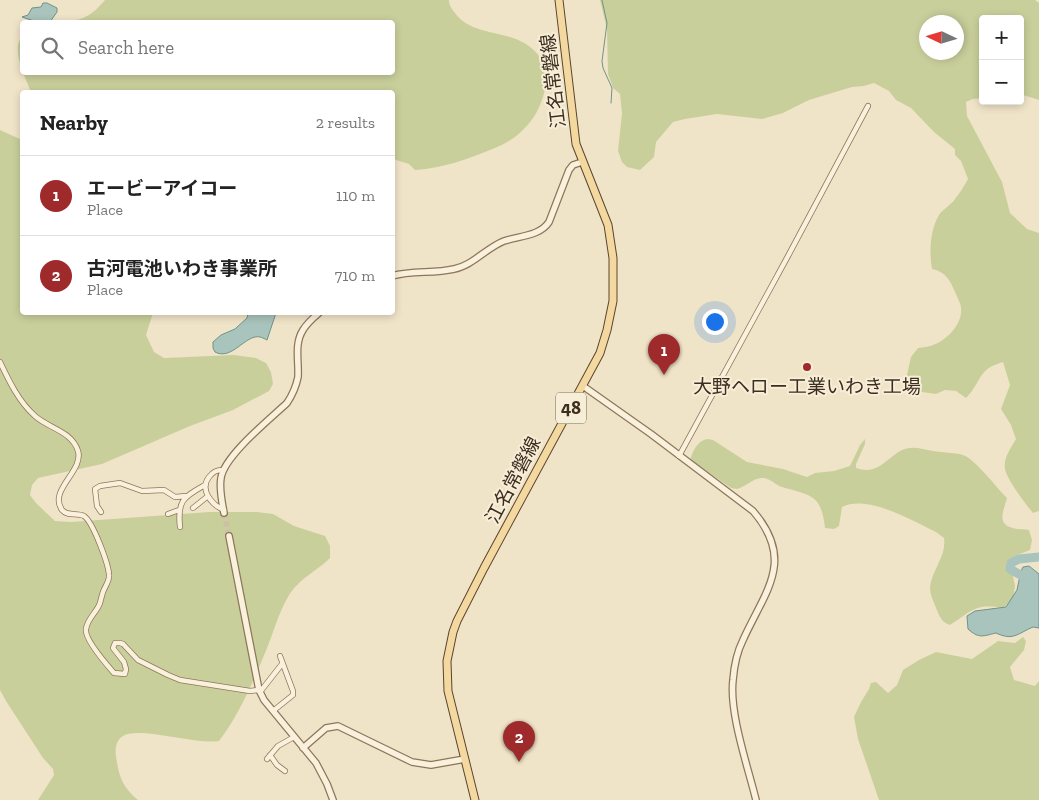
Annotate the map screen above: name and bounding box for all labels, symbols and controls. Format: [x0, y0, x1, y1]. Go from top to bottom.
north arrow [919, 15, 964, 60]
map controls [979, 15, 1024, 105]
button: + [979, 15, 1024, 60]
search box [20, 20, 395, 75]
street label: 江名常磐線 [536, 32, 570, 130]
icon: search [38, 34, 66, 62]
text: Search here [78, 36, 174, 59]
button: − [979, 60, 1024, 105]
text: Nearby [40, 110, 108, 135]
text: 2 results [316, 113, 375, 132]
text: エービーアイコー [87, 177, 237, 200]
text: 1 [53, 186, 59, 205]
text: 110 m [336, 186, 375, 205]
text: Place [87, 200, 123, 219]
text: 古河電池いわき事業所 [87, 257, 277, 280]
text: 2 [52, 266, 60, 285]
text: 710 m [335, 266, 375, 285]
text: Place [87, 280, 123, 299]
your location [702, 309, 728, 335]
pin: 1 [648, 334, 680, 375]
marker: 大野ヘロー工業いわき工場 [801, 361, 813, 373]
place label: 大野ヘロー工業いわき工場 [693, 375, 921, 398]
road number: 48 [556, 392, 586, 423]
street label: 江名常磐線 [481, 433, 545, 527]
pin: 2 [503, 721, 535, 762]

